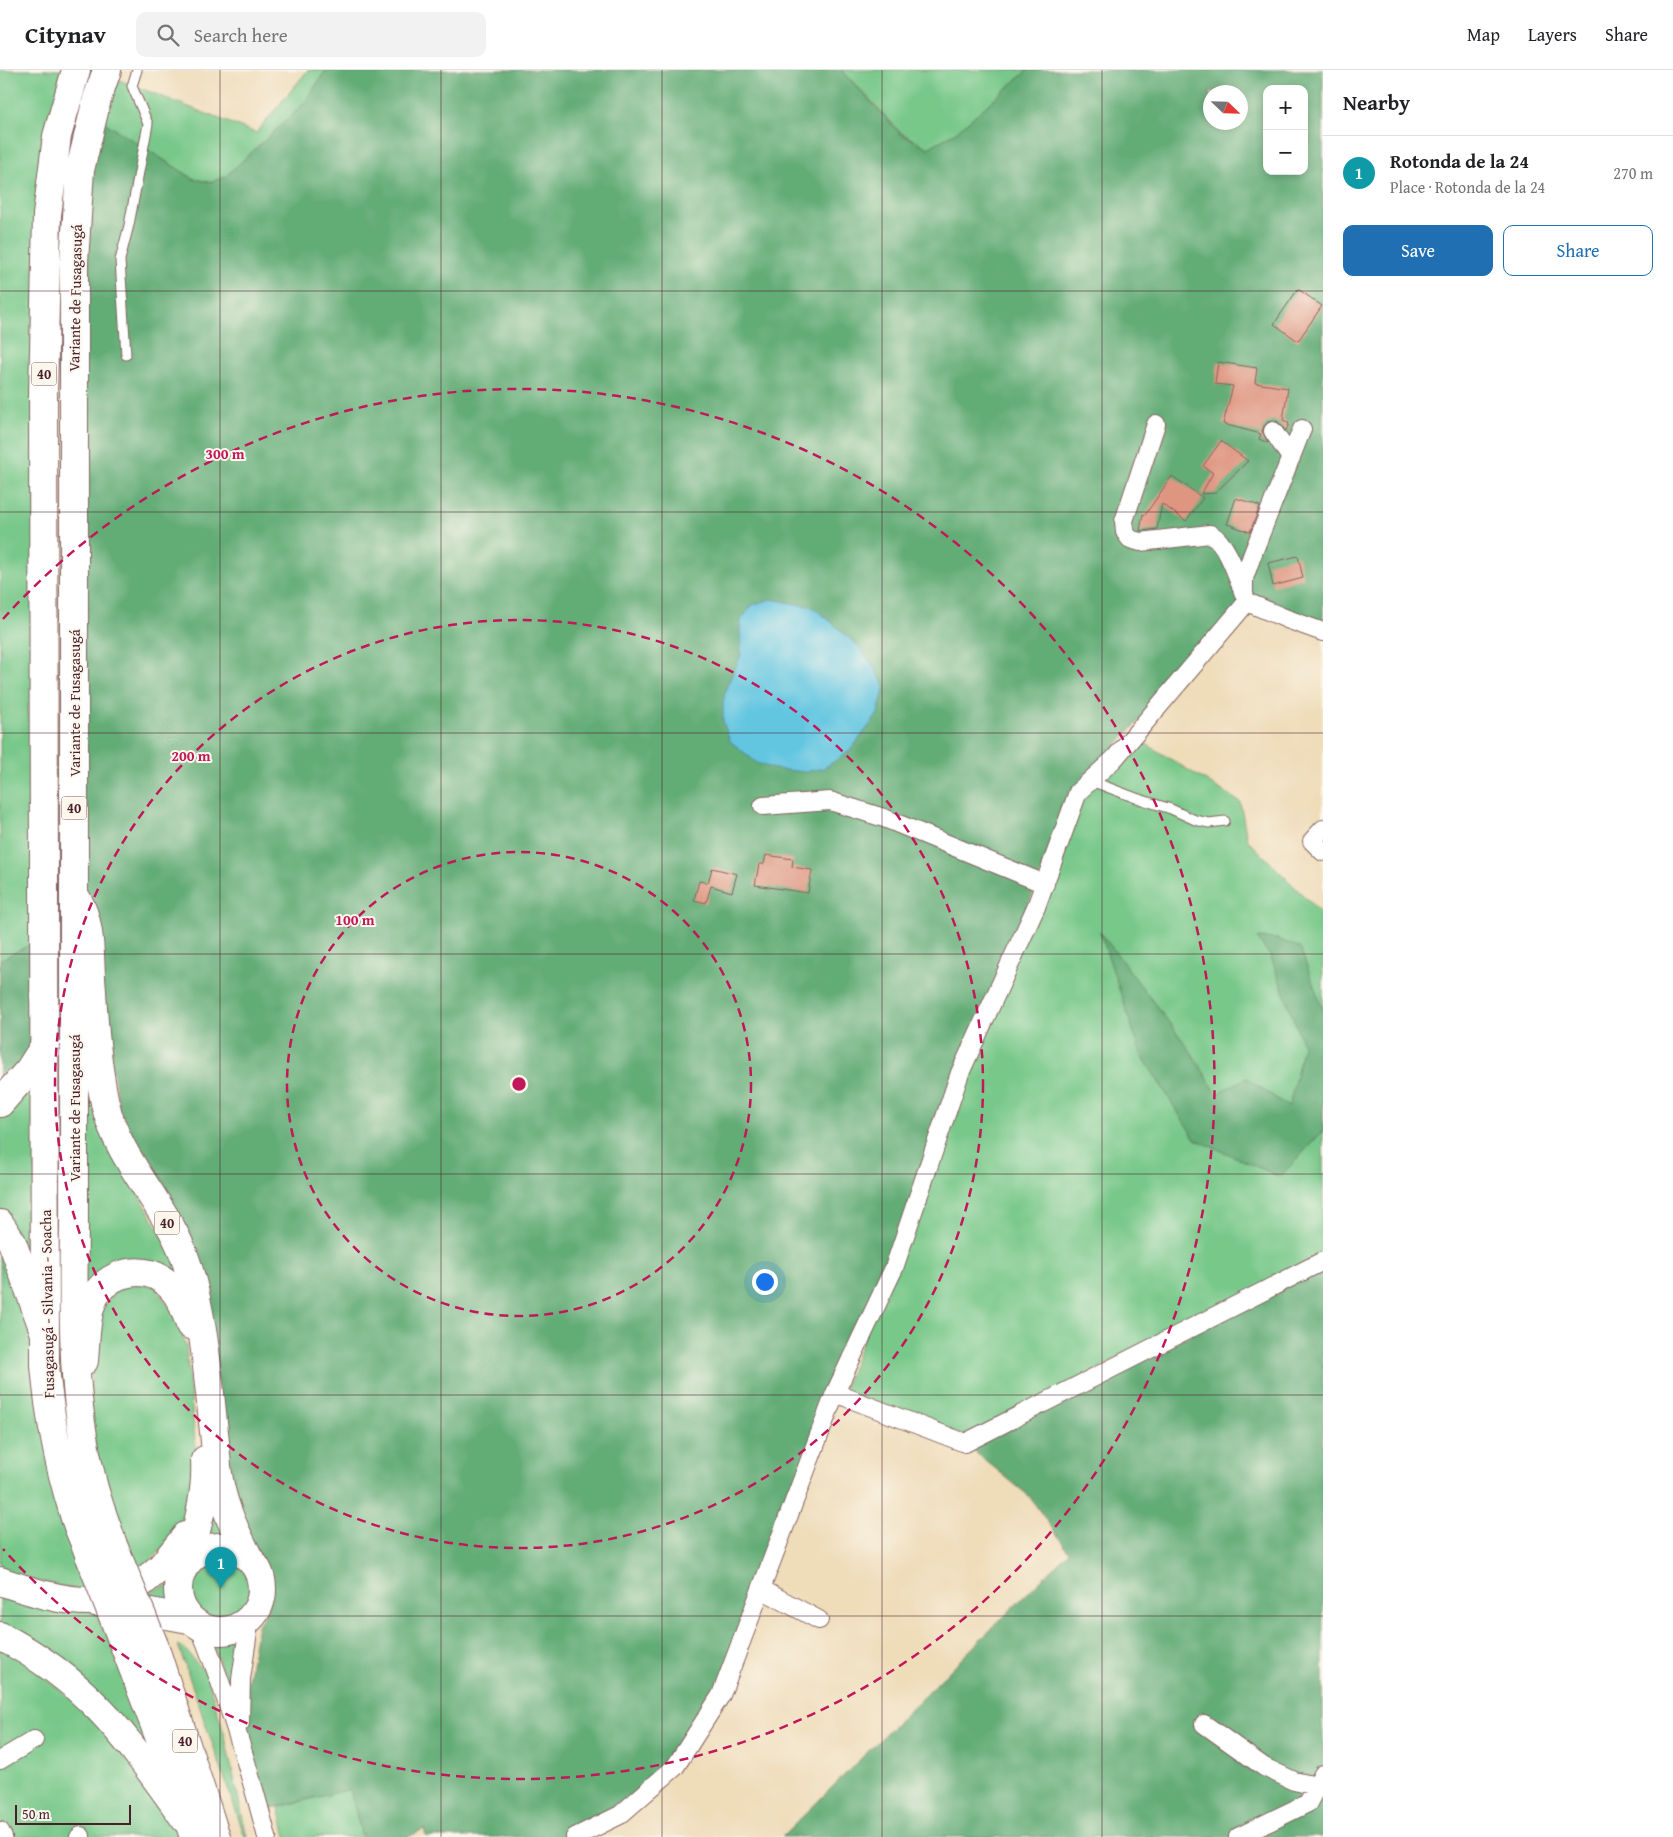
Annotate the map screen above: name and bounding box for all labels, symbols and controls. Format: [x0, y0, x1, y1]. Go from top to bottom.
search box [136, 12, 486, 57]
text: Citynav [25, 17, 106, 52]
icon: search [154, 21, 182, 49]
text: Search here [194, 21, 288, 49]
text: Map [1467, 21, 1500, 48]
text: Layers [1528, 21, 1577, 48]
text: Share [1605, 21, 1648, 48]
north arrow [1203, 85, 1248, 130]
map controls [1263, 85, 1308, 175]
button: + [1263, 85, 1308, 130]
text: Nearby [1343, 87, 1410, 118]
button: − [1263, 130, 1308, 175]
text: Rotonda de la 24 [1390, 147, 1529, 175]
text: 1 [1355, 161, 1363, 185]
text: 270 m [1613, 161, 1653, 185]
text: Place · Rotonda de la 24 [1390, 175, 1545, 199]
street label: Variante de Fusagasugá [63, 224, 87, 372]
button: Save [1343, 225, 1493, 276]
button: Share [1503, 225, 1653, 276]
road number: 40 [32, 362, 56, 386]
text: 300 m [205, 443, 245, 464]
street label: Variante de Fusagasugá [64, 629, 85, 777]
text: 200 m [171, 745, 211, 766]
road number: 40 [62, 796, 86, 820]
text: 100 m [335, 909, 375, 930]
street label: Variante de Fusagasugá [64, 1034, 85, 1182]
centre of rings [510, 1075, 528, 1093]
street label: Fusagasugá - Silvania - Soacha [35, 1209, 59, 1399]
road number: 40 [154, 1212, 180, 1234]
your location [752, 1269, 778, 1295]
pin: 1 [205, 1547, 237, 1588]
road number: 40 [172, 1730, 198, 1752]
scale bar [15, 1802, 131, 1825]
text: 50 m [22, 1804, 50, 1824]

